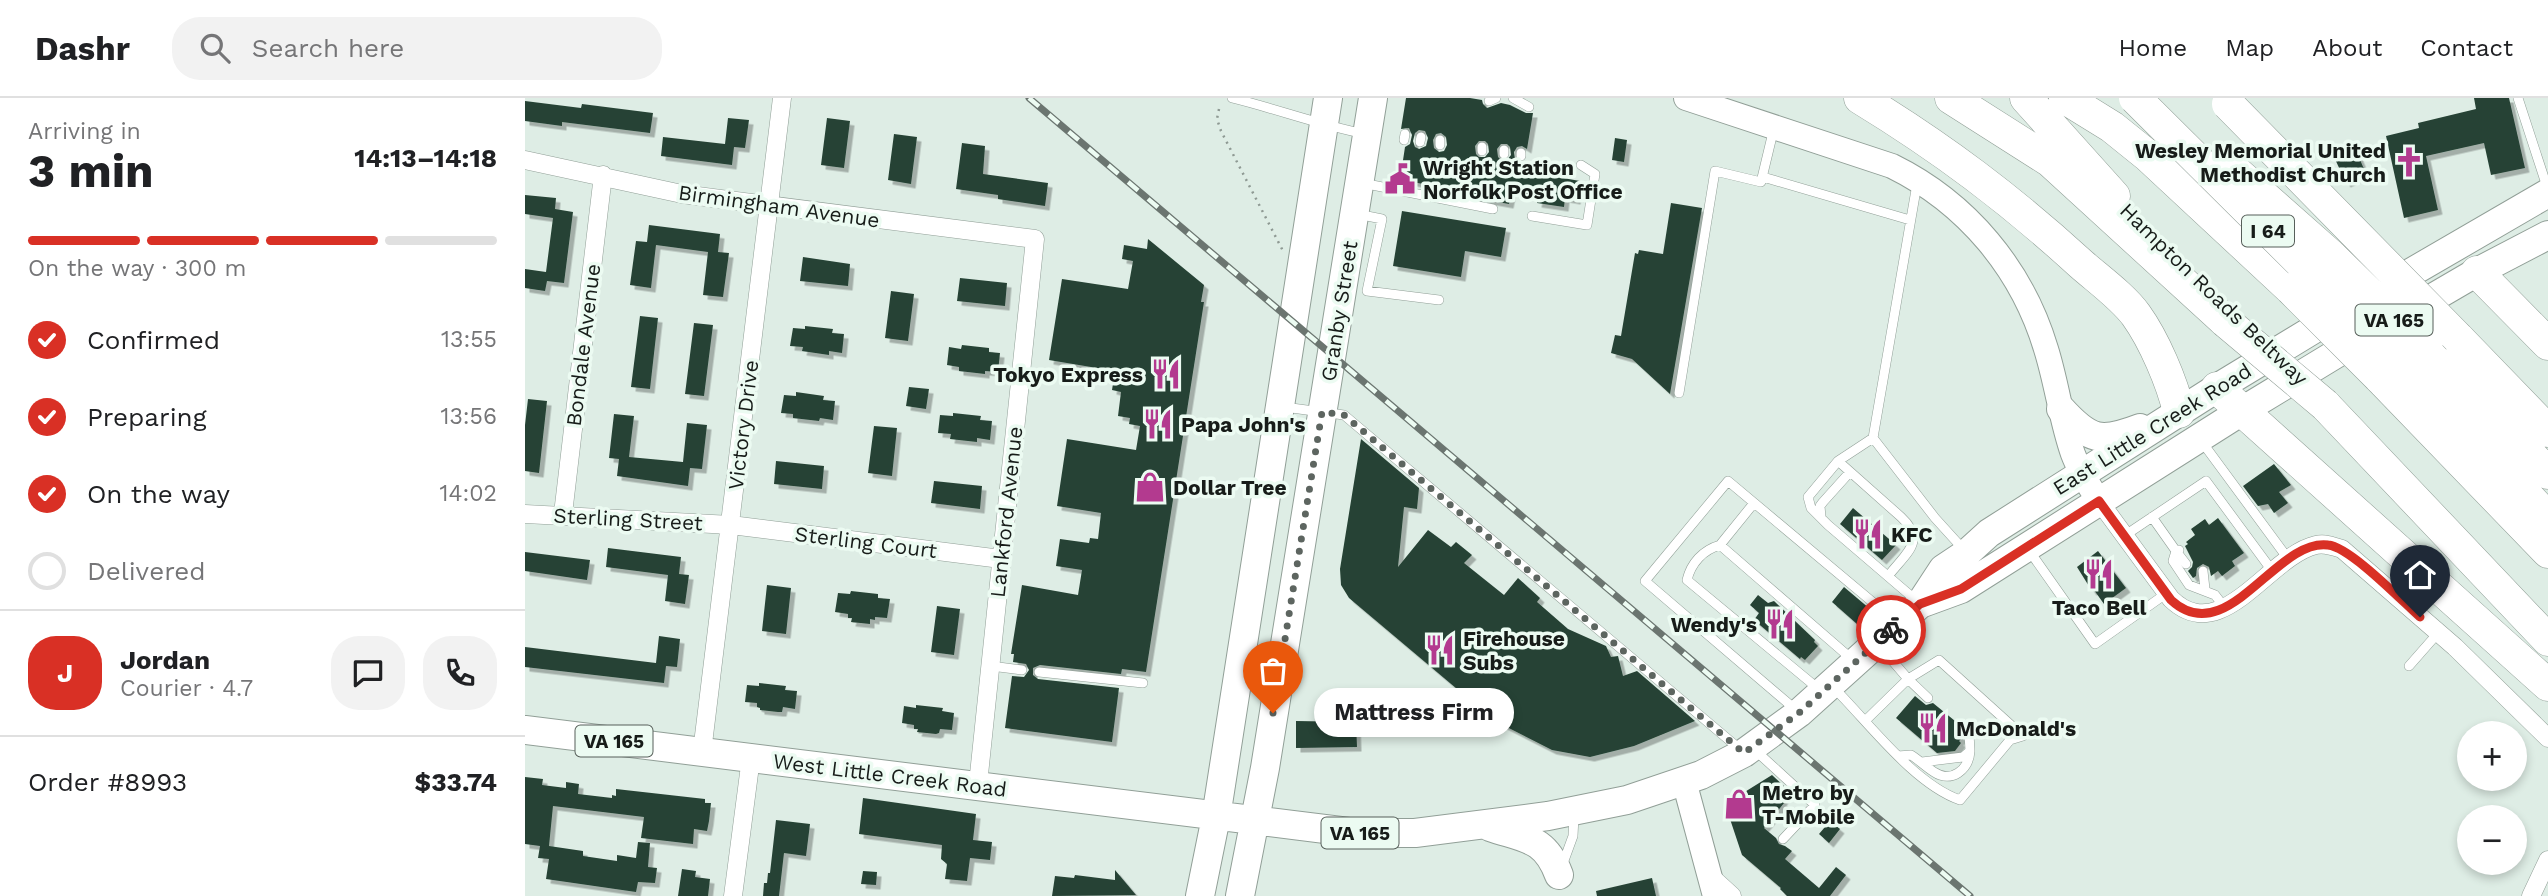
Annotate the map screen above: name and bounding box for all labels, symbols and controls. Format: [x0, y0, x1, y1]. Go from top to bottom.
search box [172, 17, 662, 80]
text: Dashr [35, 29, 130, 68]
icon: search [196, 29, 234, 67]
text: Search here [252, 33, 404, 63]
text: Home [2119, 34, 2187, 62]
text: Map [2225, 34, 2274, 62]
text: About [2312, 34, 2382, 62]
text: Contact [2420, 34, 2513, 62]
text: Arriving in [28, 118, 141, 145]
place label: Wesley Memorial United Methodist Church [2135, 138, 2386, 187]
text: 14:13–14:18 [354, 143, 497, 173]
text: 3 min [28, 144, 154, 198]
church icon: Wesley Memorial United Methodist Church [2392, 145, 2426, 179]
place label: Wright Station Norfolk Post Office [1423, 155, 1623, 204]
public building icon: Wright Station Norfolk Post Office [1383, 162, 1417, 196]
street label: Birmingham Avenue [677, 179, 881, 233]
street label: Hampton Roads Beltway [2115, 198, 2313, 390]
road number: I 64 [2242, 216, 2294, 246]
street label: Granby Street [1316, 239, 1362, 383]
text: On the way · 300 m [28, 255, 246, 282]
street label: Bondale Avenue [561, 262, 605, 428]
road number: VA 165 [2355, 304, 2433, 336]
icon: check [28, 321, 66, 359]
text: Confirmed [87, 325, 220, 355]
text: 13:55 [441, 326, 497, 353]
restaurant icon: Tokyo Express [1149, 357, 1183, 391]
street label: East Little Creek Road [2048, 358, 2256, 500]
street label: Victory Drive [723, 359, 763, 491]
place label: Tokyo Express [993, 362, 1143, 387]
icon: check [28, 398, 66, 436]
text: Preparing [87, 402, 207, 432]
text: 13:56 [440, 403, 497, 430]
restaurant icon: Papa John's [1141, 407, 1175, 441]
place label: Papa John's [1181, 412, 1306, 437]
street label: Lankford Avenue [985, 425, 1027, 599]
shop icon: Dollar Tree [1133, 470, 1167, 504]
icon: check [28, 475, 66, 513]
place label: Dollar Tree [1173, 475, 1287, 500]
text: On the way [87, 479, 230, 509]
text: 14:02 [439, 480, 497, 507]
street label: Sterling Street [553, 503, 704, 535]
restaurant icon: KFC [1851, 517, 1885, 551]
street label: Sterling Court [794, 521, 939, 563]
place label: KFC [1891, 522, 1933, 547]
pin [2390, 545, 2450, 617]
text: Delivered [87, 556, 206, 586]
icon: home [2401, 556, 2439, 594]
restaurant icon: Taco Bell [2082, 557, 2116, 591]
courier [1856, 595, 1926, 665]
place label: Taco Bell [2052, 595, 2146, 620]
restaurant icon: Wendy's [1763, 607, 1797, 641]
icon: bike [1872, 611, 1910, 649]
place label: Wendy's [1671, 612, 1757, 637]
place label: Firehouse Subs [1463, 626, 1565, 675]
restaurant icon: Firehouse Subs [1423, 633, 1457, 667]
button: chat [331, 636, 405, 710]
button: phone [423, 636, 497, 710]
pin [1243, 641, 1303, 713]
text: Jordan [120, 645, 210, 675]
icon: bag [1254, 652, 1292, 690]
text: J [57, 658, 73, 688]
text: Courier · 4.7 [120, 675, 253, 702]
callout: Mattress Firm [1315, 688, 1515, 738]
text: Mattress Firm [1334, 699, 1494, 726]
restaurant icon: McDonald's [1916, 711, 1950, 745]
place label: McDonald's [1956, 716, 2076, 741]
map controls [2457, 721, 2527, 875]
button: + [2457, 721, 2527, 791]
road number: VA 165 [575, 726, 653, 756]
street label: West Little Creek Road [772, 748, 1008, 802]
text: Order #8993 [28, 767, 187, 797]
text: $33.74 [414, 767, 497, 797]
place label: Metro by T-Mobile [1762, 780, 1855, 829]
shop icon: Metro by T-Mobile [1722, 787, 1756, 821]
button: − [2457, 805, 2527, 875]
road number: VA 165 [1321, 818, 1399, 848]

